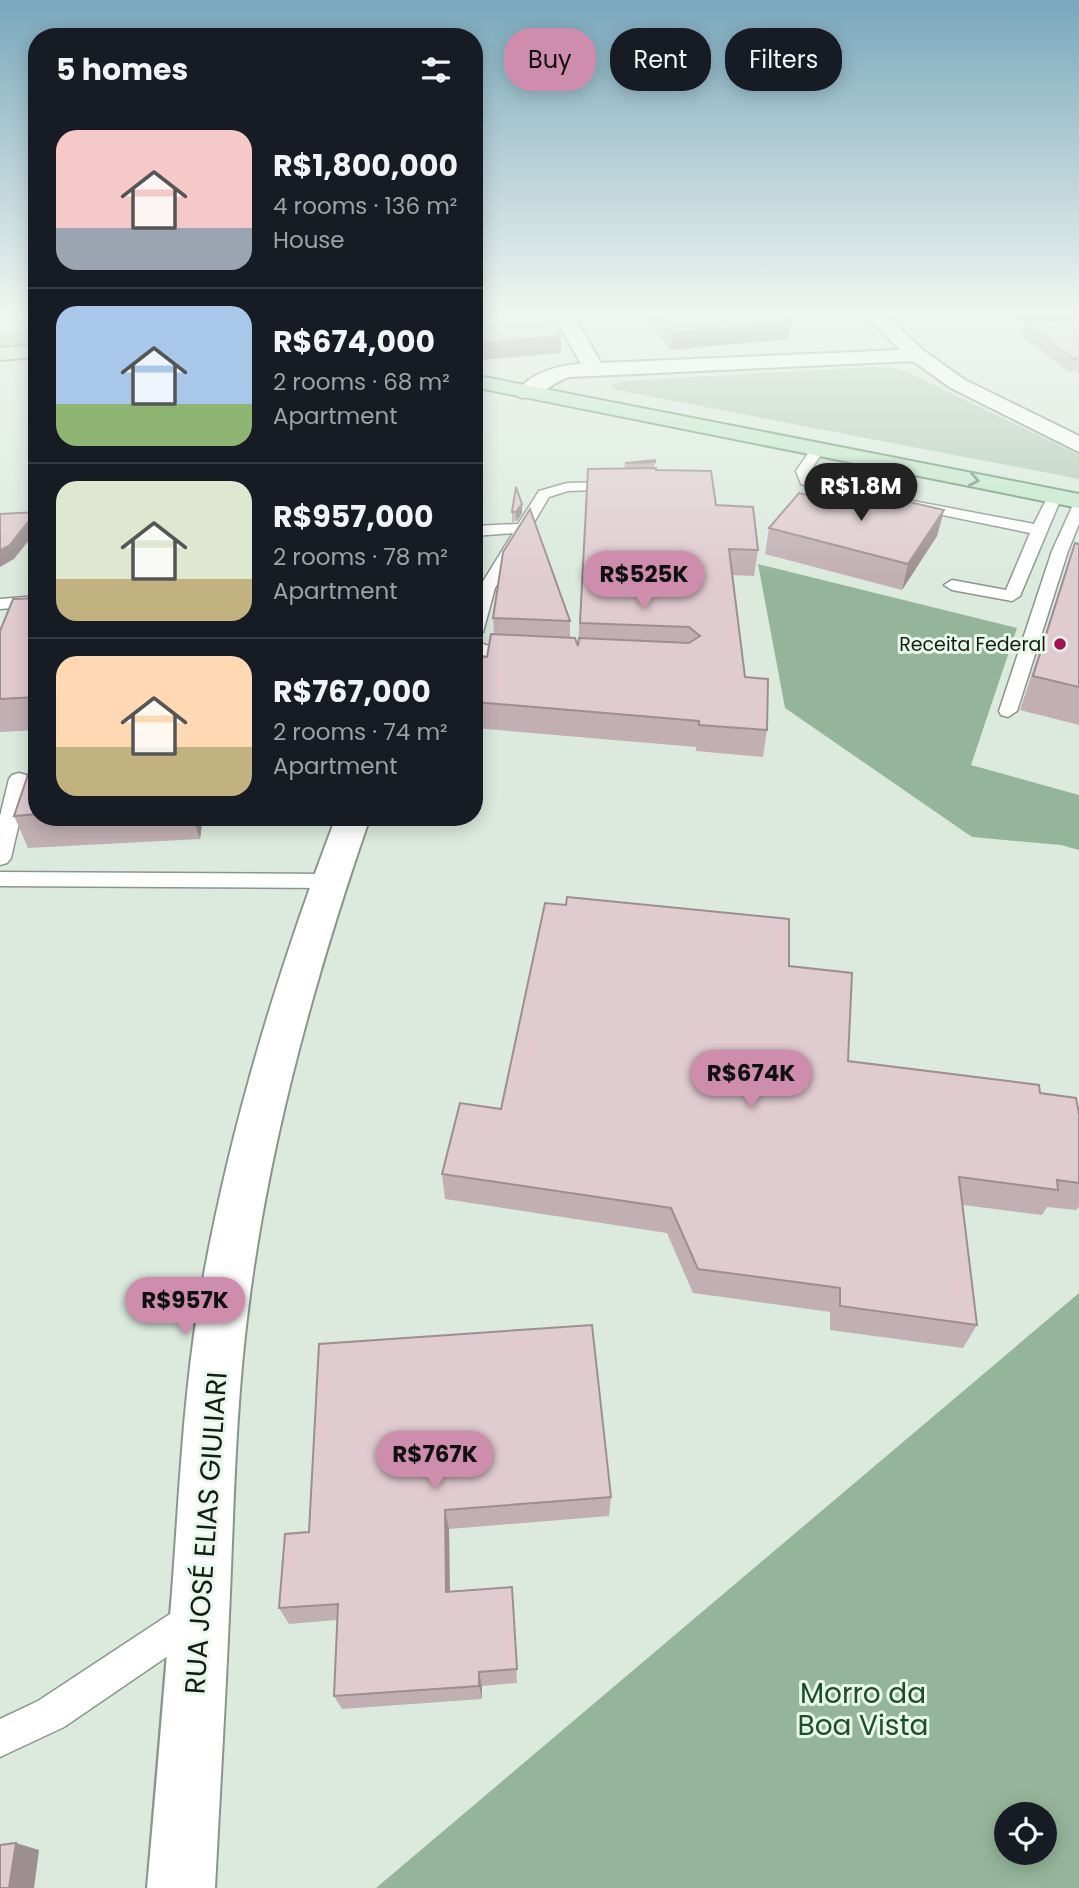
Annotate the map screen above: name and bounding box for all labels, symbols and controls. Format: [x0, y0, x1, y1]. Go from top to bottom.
chip: Buy [504, 28, 596, 91]
chip: Rent [610, 28, 711, 91]
chip: Filters [725, 28, 842, 91]
text: 5 homes [56, 48, 188, 91]
icon: filters [417, 51, 455, 89]
text: R$1,800,000 [273, 144, 458, 187]
icon: home [112, 158, 196, 242]
text: 4 rooms · 136 m² [273, 190, 457, 222]
text: House [273, 224, 345, 256]
text: R$674,000 [273, 320, 435, 363]
icon: home [112, 334, 196, 418]
text: 2 rooms · 68 m² [273, 366, 450, 398]
text: Apartment [273, 400, 398, 432]
pin: R$1.8M [804, 463, 918, 523]
text: R$1.8M [820, 470, 902, 502]
one-way arrow [968, 472, 980, 487]
text: R$957,000 [273, 495, 434, 538]
icon: home [112, 509, 196, 593]
text: 2 rooms · 78 m² [273, 541, 448, 573]
pin: R$525K [587, 552, 701, 611]
text: R$525K [599, 558, 689, 590]
text: Apartment [273, 575, 398, 607]
place label: Receita Federal [899, 631, 1046, 658]
marker: Receita Federal [1052, 636, 1068, 652]
text: R$767,000 [273, 670, 431, 713]
icon: home [112, 684, 196, 768]
text: 2 rooms · 74 m² [273, 716, 448, 748]
text: Apartment [273, 750, 398, 782]
pin: R$674K [694, 1050, 808, 1110]
text: R$674K [707, 1057, 795, 1089]
pin: R$957K [128, 1278, 242, 1337]
text: R$957K [141, 1284, 229, 1316]
street label: RUA JOSÉ ELIAS GIULIARI [175, 1371, 237, 1695]
pin: R$767K [378, 1432, 492, 1491]
text: R$767K [392, 1438, 478, 1470]
park label: Morro da Boa Vista [797, 1674, 929, 1745]
map controls [994, 1802, 1057, 1865]
button: locate [994, 1802, 1057, 1865]

